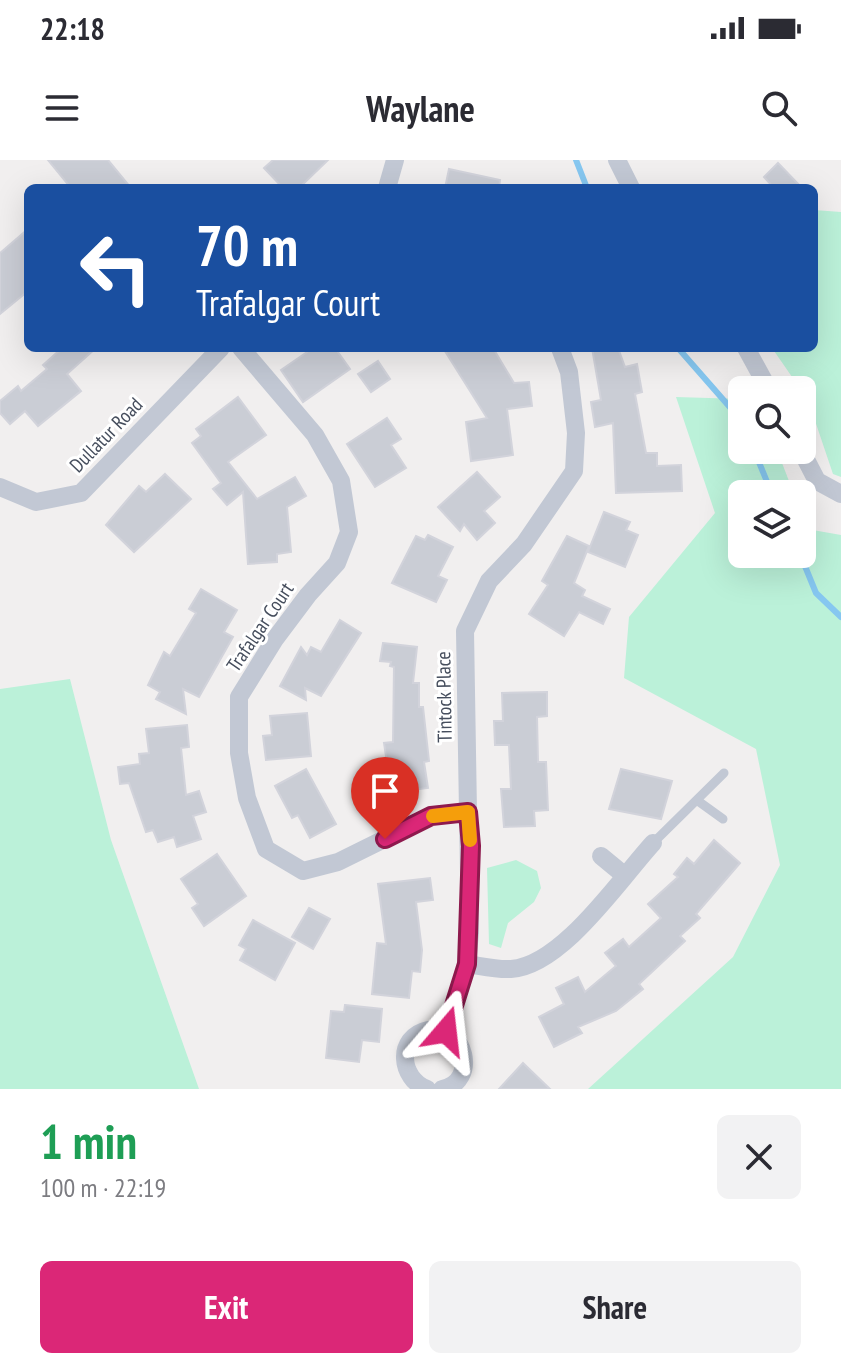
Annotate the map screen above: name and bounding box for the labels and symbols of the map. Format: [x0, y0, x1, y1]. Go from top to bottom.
street label: Dullatur Road [64, 392, 148, 478]
street label: Trafalgar Court [221, 577, 300, 677]
street label: Tintock Place [430, 651, 458, 743]
pin [351, 757, 419, 839]
position arrow [404, 989, 488, 1073]

